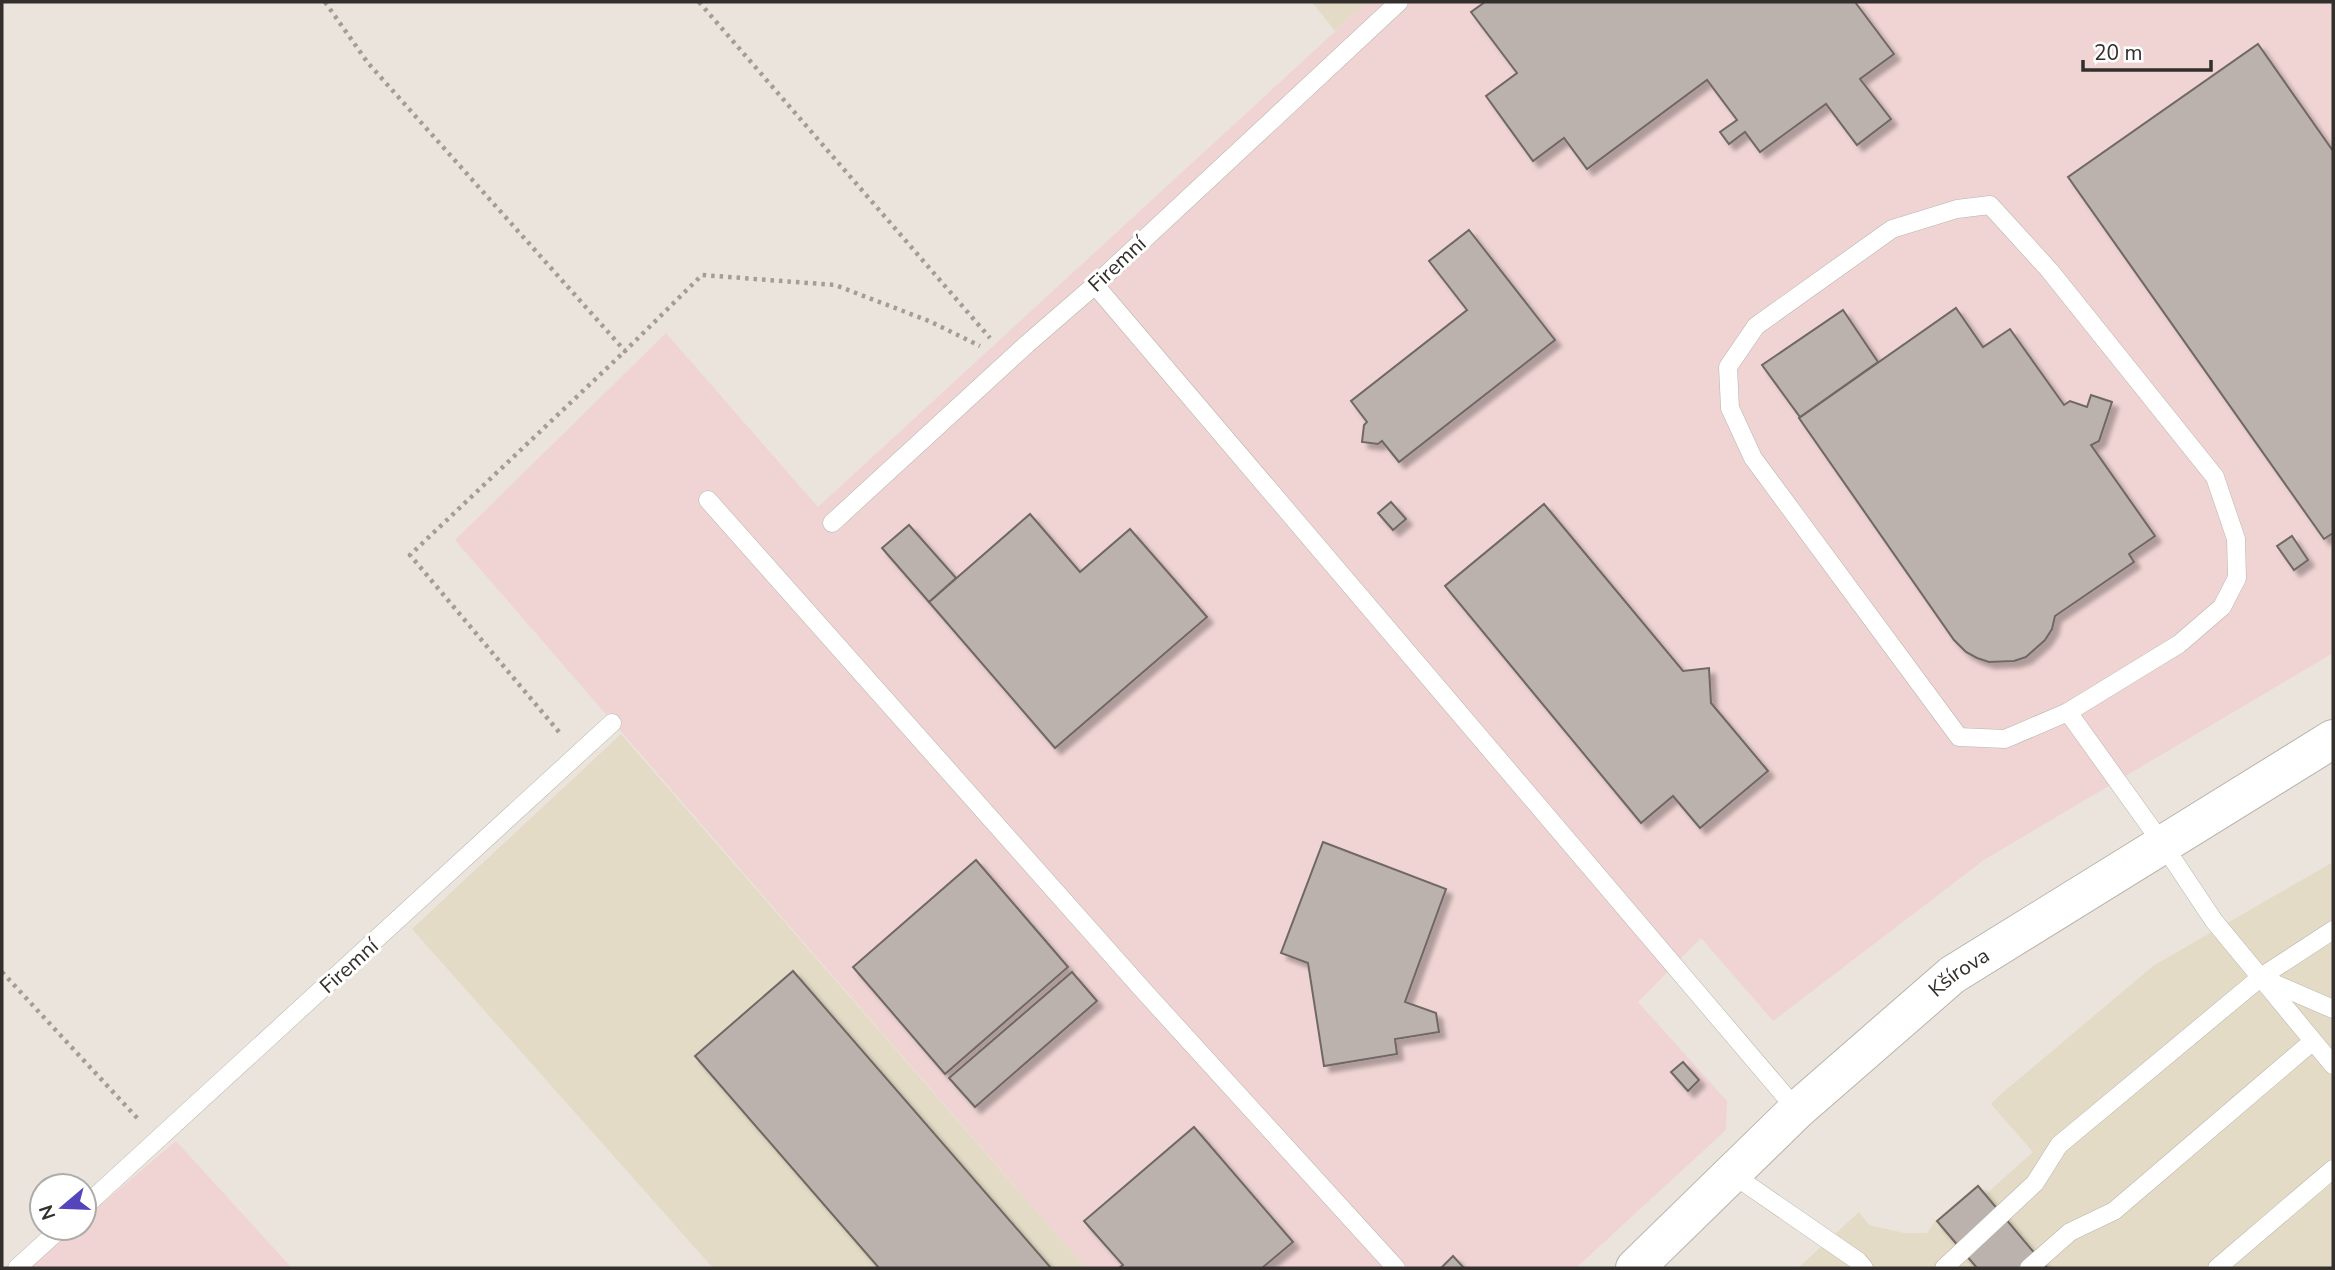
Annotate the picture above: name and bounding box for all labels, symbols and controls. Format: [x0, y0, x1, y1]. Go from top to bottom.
scale bar [2083, 28, 2211, 72]
text: 20 m [2094, 39, 2143, 67]
street label: Firemní [1082, 229, 1153, 298]
street label: Firemní [314, 932, 385, 1000]
street label: Kšírova [1922, 941, 1995, 1003]
north arrow [28, 1172, 98, 1242]
text: N [33, 1201, 62, 1223]

